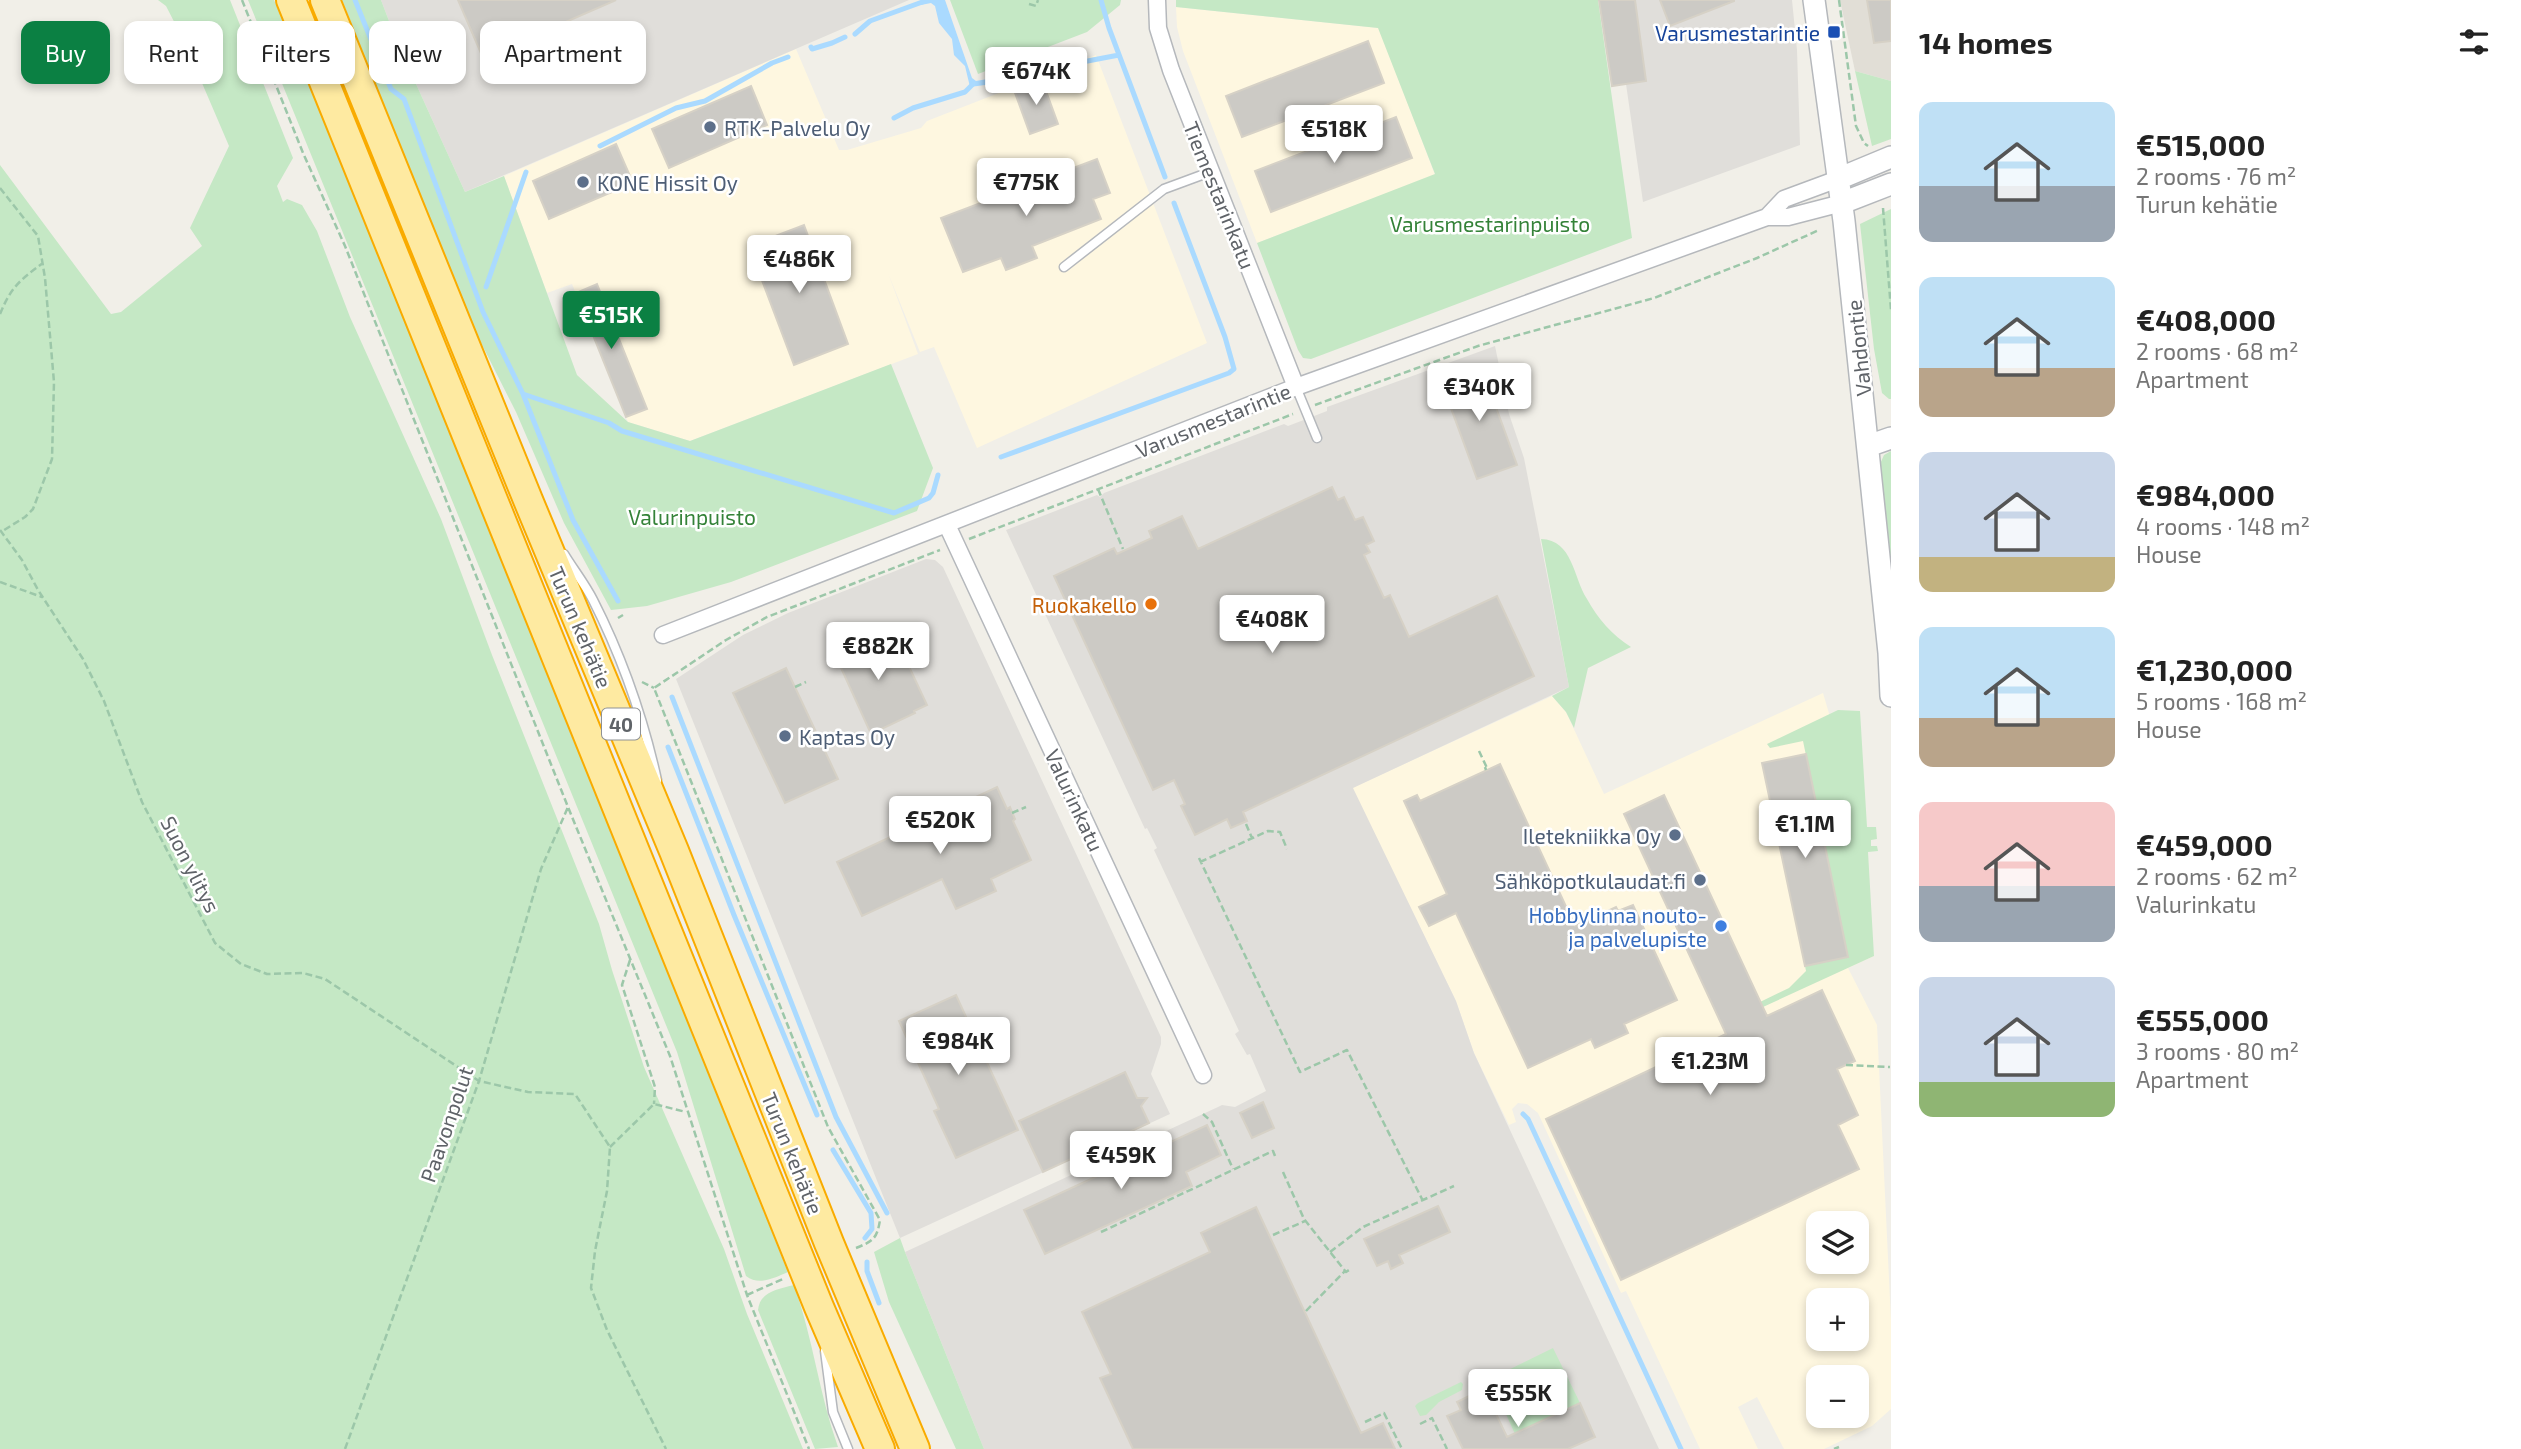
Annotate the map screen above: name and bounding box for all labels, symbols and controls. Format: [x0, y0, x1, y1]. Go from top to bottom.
place label: Varusmestarintie [1655, 20, 1820, 45]
chip: Buy [21, 21, 110, 84]
chip: Rent [124, 21, 223, 84]
chip: Filters [237, 21, 355, 84]
chip: New [369, 21, 466, 84]
chip: Apartment [480, 21, 646, 84]
icon: filters [2455, 23, 2493, 61]
marker: Varusmestarintie [1826, 24, 1842, 40]
text: 14 homes [1919, 24, 2053, 60]
pin: €674K [987, 48, 1085, 107]
text: €674K [1001, 56, 1071, 84]
pin: €518K [1285, 106, 1383, 165]
text: €518K [1301, 114, 1367, 142]
place label: RTK-Palvelu Oy [724, 115, 870, 140]
street label: Tiemestarinkatu [1179, 118, 1261, 272]
marker: RTK-Palvelu Oy [702, 119, 718, 135]
text: €515,000 [2136, 126, 2265, 162]
icon: home [1975, 130, 2059, 214]
pin: €775K [977, 158, 1075, 218]
text: 2 rooms · 76 m² [2136, 162, 2296, 190]
text: €775K [993, 167, 1059, 195]
place label: KONE Hissit Oy [597, 170, 738, 195]
marker: KONE Hissit Oy [575, 174, 591, 190]
text: Turun kehätie [2136, 190, 2278, 218]
park label: Varusmestarinpuisto [1390, 211, 1590, 236]
pin: €486K [750, 236, 848, 295]
text: €486K [763, 244, 835, 272]
pin: €515K [562, 292, 660, 351]
street label: Vahdontie [1841, 299, 1875, 397]
text: €515K [579, 300, 643, 328]
text: €408,000 [2136, 301, 2276, 337]
icon: home [1975, 305, 2059, 389]
text: 2 rooms · 68 m² [2136, 337, 2299, 365]
pin: €340K [1430, 364, 1528, 423]
text: Apartment [2136, 365, 2249, 393]
text: €340K [1443, 372, 1515, 400]
street label: Varusmestarintie [1132, 378, 1294, 462]
text: €984,000 [2136, 476, 2275, 512]
icon: home [1975, 480, 2059, 564]
park label: Valurinpuisto [628, 504, 756, 529]
text: 4 rooms · 148 m² [2136, 512, 2310, 540]
text: House [2136, 540, 2202, 568]
street label: Turun kehätie [544, 563, 618, 691]
place label: Ruokakello [1032, 592, 1137, 617]
marker: Ruokakello [1143, 596, 1159, 612]
pin: €408K [1223, 596, 1321, 655]
text: €408K [1236, 604, 1308, 632]
pin: €882K [829, 622, 927, 682]
text: €882K [842, 631, 914, 659]
text: €1,230,000 [2136, 651, 2293, 687]
icon: home [1975, 655, 2059, 739]
text: 5 rooms · 168 m² [2136, 687, 2307, 715]
road number: 40 [602, 708, 640, 740]
text: House [2136, 715, 2202, 743]
place label: Kaptas Oy [799, 724, 895, 749]
marker: Kaptas Oy [777, 728, 793, 744]
street label: Valurinkatu [1040, 745, 1110, 855]
pin: €520K [891, 796, 989, 856]
pin: €1.1M [1756, 800, 1854, 860]
text: €520K [905, 805, 975, 833]
text: €1.1M [1775, 809, 1835, 837]
street label: Suon ylitys [156, 812, 226, 916]
place label: Iletekniikka Oy [1523, 823, 1661, 848]
text: €459,000 [2136, 826, 2273, 862]
marker: Iletekniikka Oy [1667, 827, 1683, 843]
icon: home [1975, 830, 2059, 914]
text: 2 rooms · 62 m² [2136, 862, 2298, 890]
place label: Sähköpotkulaudat.fi [1495, 868, 1686, 893]
marker: Sähköpotkulaudat.fi [1692, 872, 1708, 888]
text: Valurinkatu [2136, 890, 2256, 918]
place label: Hobbylinna nouto- ja palvelupiste [1529, 902, 1707, 952]
marker: Hobbylinna nouto- ja palvelupiste [1713, 918, 1729, 934]
text: €555,000 [2136, 1001, 2269, 1037]
icon: home [1975, 1005, 2059, 1089]
pin: €984K [909, 1018, 1007, 1077]
text: €984K [922, 1026, 994, 1054]
text: 3 rooms · 80 m² [2136, 1037, 2299, 1065]
pin: €1.23M [1653, 1038, 1767, 1097]
text: €1.23M [1671, 1046, 1749, 1074]
street label: Paavonpolut [415, 1063, 477, 1185]
text: Apartment [2136, 1065, 2249, 1093]
street label: Turun kehätie [757, 1088, 829, 1218]
pin: €459K [1072, 1132, 1170, 1191]
text: €459K [1086, 1140, 1156, 1168]
map controls [1806, 1211, 1869, 1428]
button: layers [1806, 1211, 1869, 1274]
button: + [1806, 1288, 1869, 1351]
button: − [1806, 1365, 1869, 1428]
pin: €555K [1469, 1370, 1567, 1429]
text: €555K [1484, 1378, 1552, 1406]

